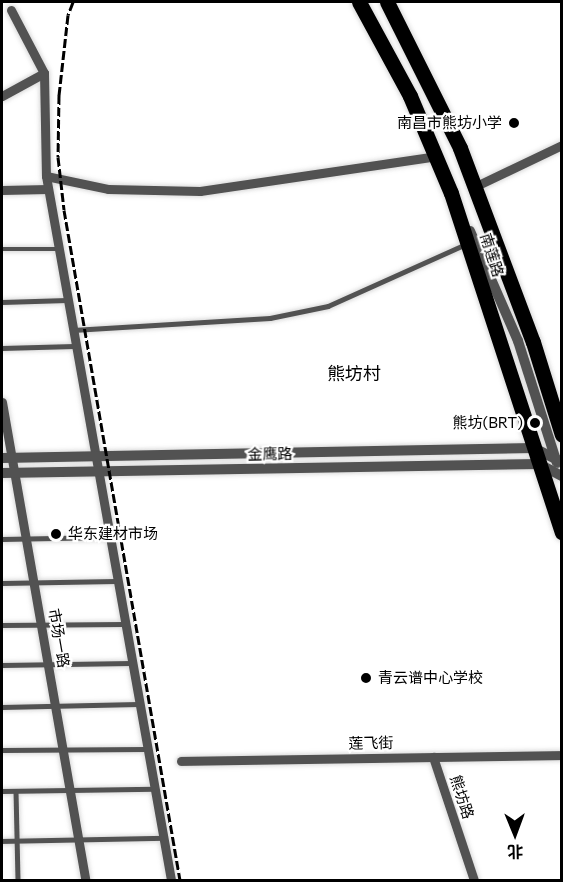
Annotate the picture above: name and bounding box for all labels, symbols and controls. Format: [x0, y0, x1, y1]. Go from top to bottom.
place label: 南昌市熊坊小学 [397, 114, 502, 132]
marker: 南昌市熊坊小学 [507, 116, 521, 130]
street label: 南莲路 [476, 231, 508, 279]
district label: 熊坊村 [327, 362, 381, 384]
place label: 熊坊(BRT) [452, 414, 523, 432]
marker: 熊坊(BRT) [528, 416, 542, 430]
street label: 金鹰路 [247, 445, 293, 463]
place label: 华东建材市场 [68, 525, 158, 543]
marker: 华东建材市场 [49, 527, 63, 541]
street label: 市场一路 [45, 607, 73, 669]
place label: 青云谱中心学校 [378, 669, 483, 687]
marker: 青云谱中心学校 [359, 671, 373, 685]
street label: 莲飞街 [348, 734, 394, 752]
street label: 熊坊路 [446, 773, 478, 821]
north arrow [485, 804, 545, 864]
text: 北 [507, 843, 524, 862]

